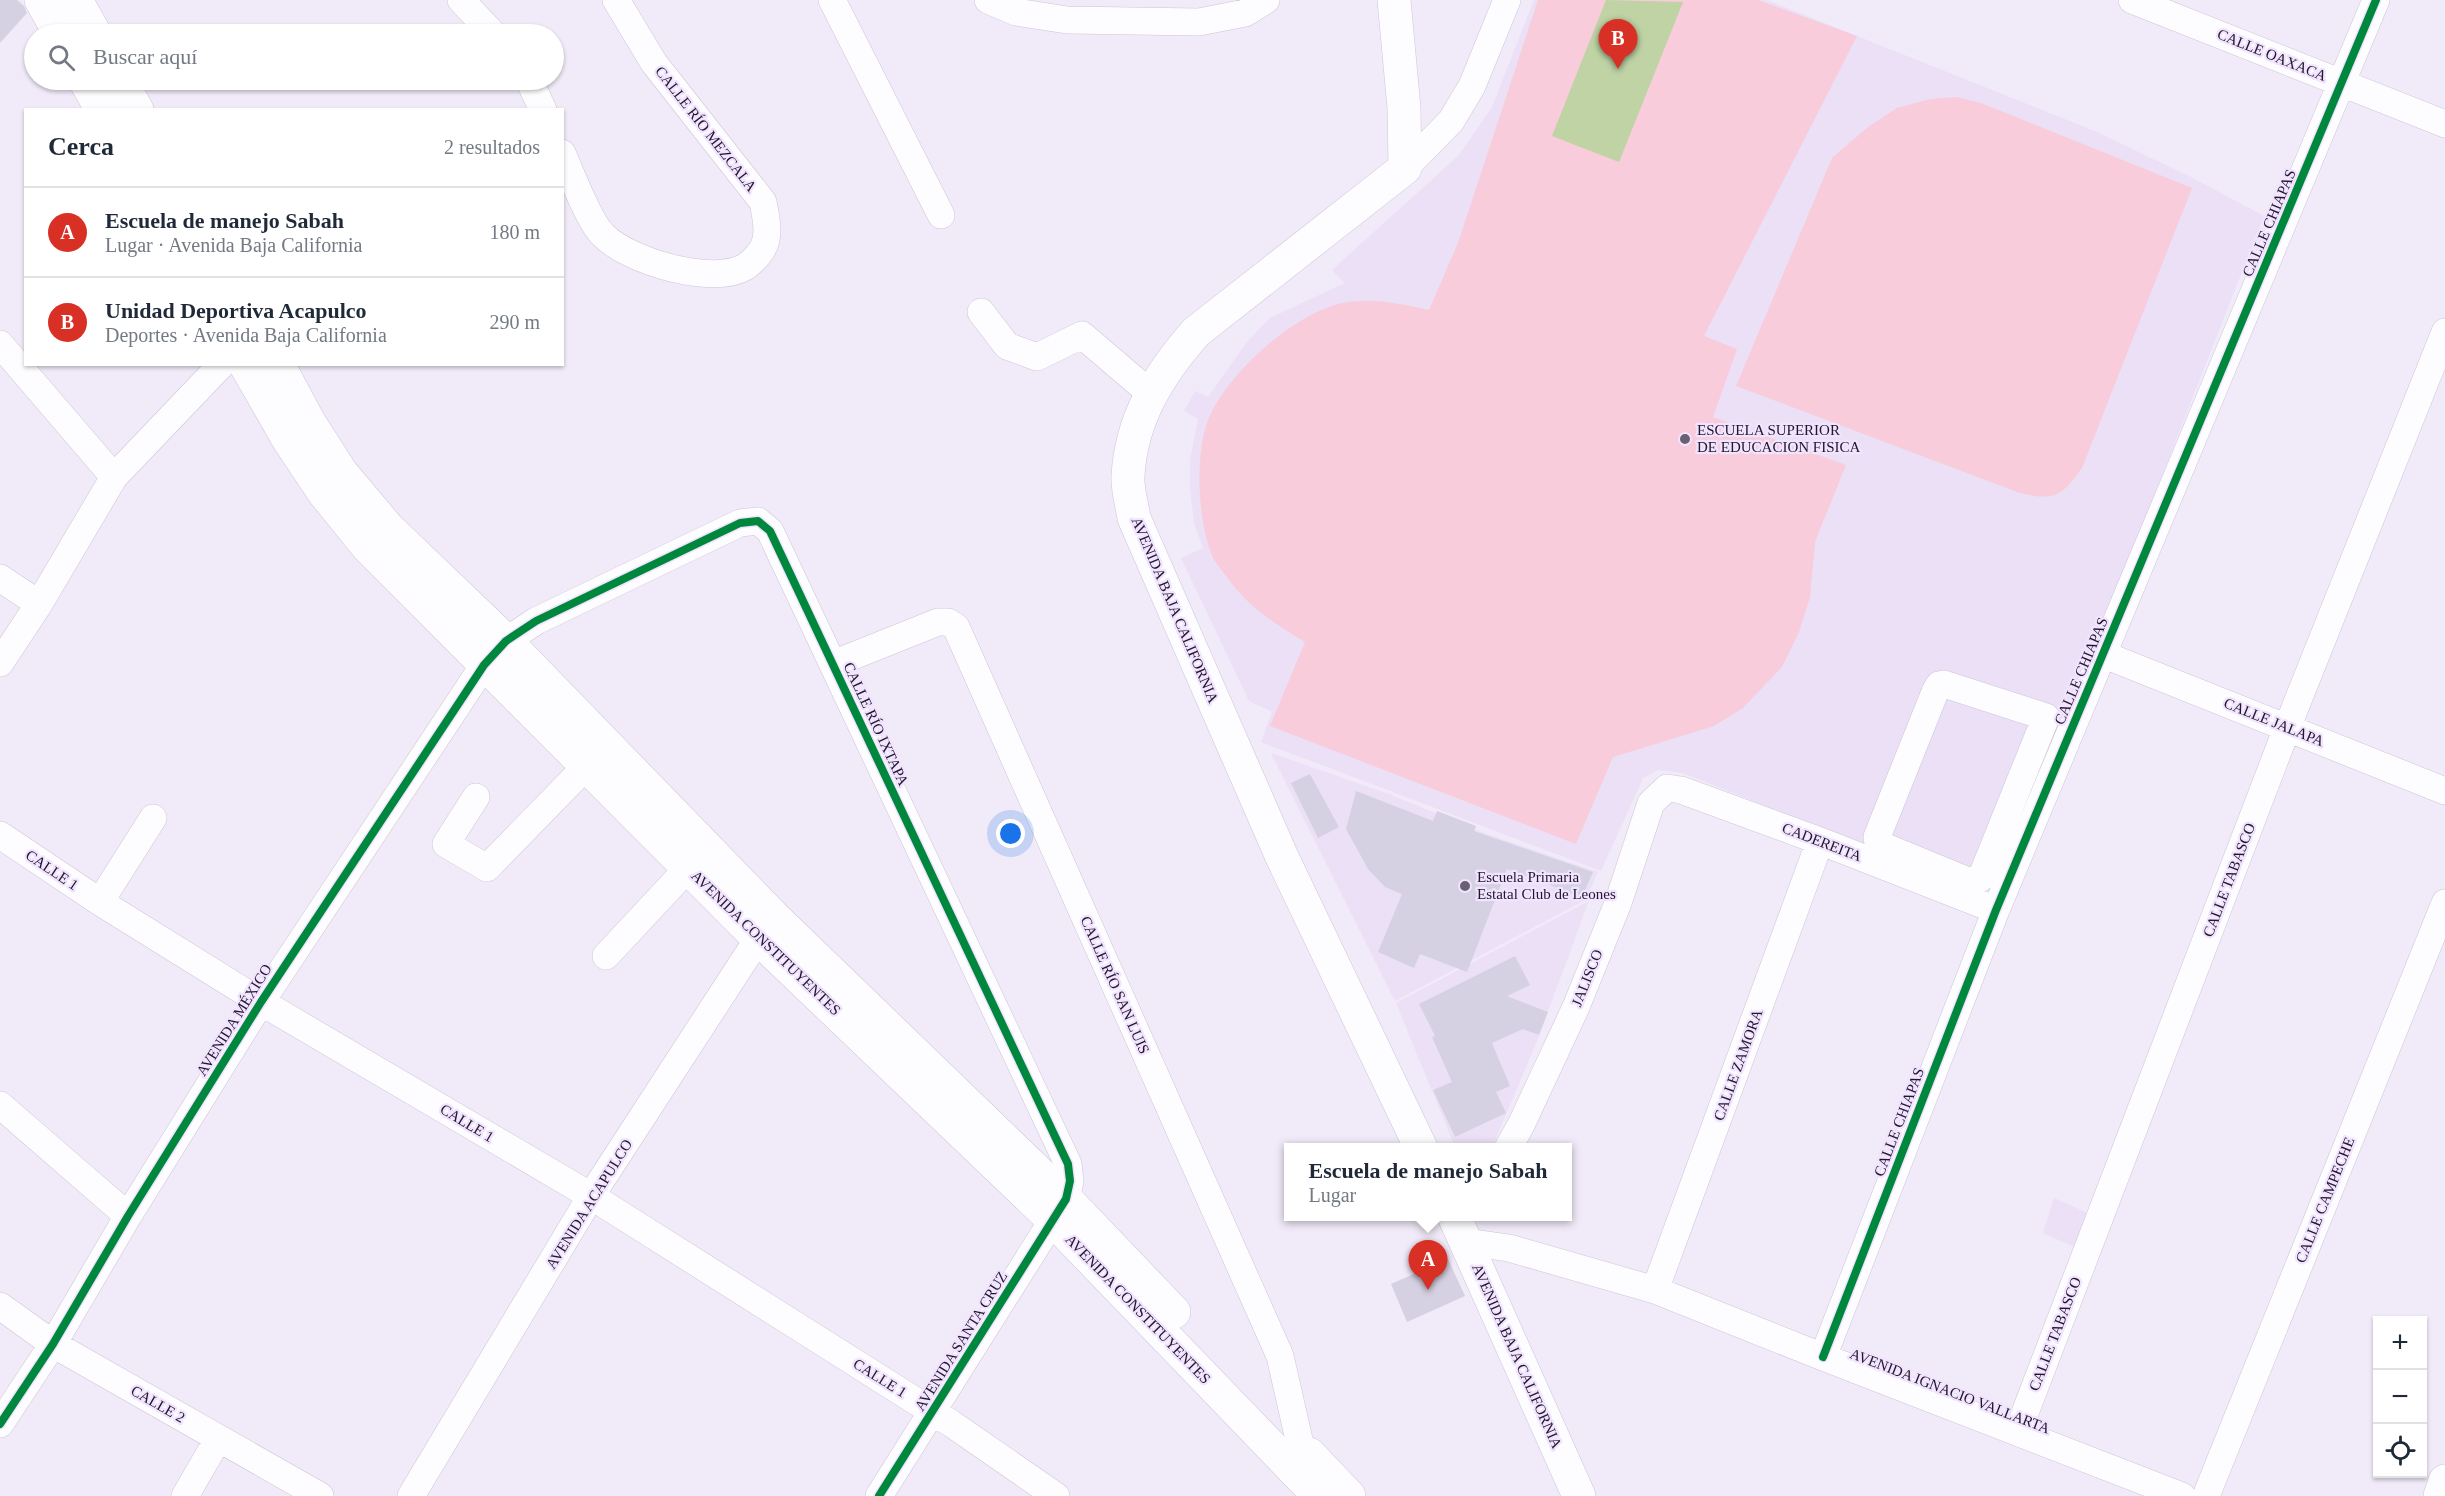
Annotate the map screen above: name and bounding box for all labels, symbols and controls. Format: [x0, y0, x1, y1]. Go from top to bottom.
pin: B [1598, 20, 1638, 69]
search box [24, 24, 564, 90]
street label: CALLE OAXACA [2215, 26, 2329, 84]
icon: search [45, 41, 78, 74]
text: Buscar aquí [93, 44, 197, 69]
street label: CALLE RÍO MEZCALA [652, 63, 760, 195]
text: Cerca [48, 132, 114, 161]
text: 2 resultados [444, 136, 540, 158]
street label: CALLE CHIAPAS [2239, 167, 2299, 279]
text: Escuela de manejo Sabah [105, 208, 344, 233]
text: A [60, 221, 75, 243]
text: 180 m [489, 221, 540, 243]
text: Lugar · Avenida Baja California [105, 234, 362, 256]
text: Unidad Deportiva Acapulco [105, 298, 367, 323]
text: B [61, 311, 74, 333]
text: 290 m [489, 311, 540, 333]
text: Deportes · Avenida Baja California [105, 324, 387, 346]
place label: ESCUELA SUPERIOR DE EDUCACION FISICA [1697, 422, 1861, 455]
marker: ESCUELA SUPERIOR DE EDUCACION FISICA [1678, 432, 1692, 446]
street label: AVENIDA BAJA CALIFORNIA [1128, 515, 1222, 706]
street label: CALLE CHIAPAS [2051, 615, 2111, 727]
street label: CALLE RÍO IXTAPA [840, 660, 912, 788]
street label: CALLE JALAPA [2222, 695, 2327, 749]
your location [996, 819, 1025, 848]
street label: CADEREITA [1780, 820, 1864, 865]
street label: CALLE TABASCO [2200, 821, 2258, 939]
street label: CALLE 1 [23, 847, 81, 893]
street label: AVENIDA CONSTITUYENTES [688, 867, 844, 1019]
place label: Escuela Primaria Estatal Club de Leones [1477, 869, 1616, 902]
marker: Escuela Primaria Estatal Club de Leones [1458, 879, 1472, 893]
street label: CALLE RÍO SAN LUIS [1077, 914, 1153, 1056]
street label: JALISCO [1568, 947, 1606, 1009]
street label: AVENIDA MÉXICO [193, 961, 275, 1079]
street label: CALLE ZAMORA [1710, 1007, 1766, 1123]
street label: CALLE CHIAPAS [1871, 1066, 1927, 1178]
street label: CALLE 1 [437, 1101, 497, 1145]
street label: CALLE CAMPECHE [2293, 1135, 2357, 1265]
street label: AVENIDA ACAPULCO [543, 1136, 635, 1272]
popup [1284, 1143, 1572, 1221]
text: Escuela de manejo Sabah [1309, 1158, 1547, 1183]
text: Lugar [1309, 1184, 1356, 1206]
street label: AVENIDA CONSTITUYENTES [1062, 1231, 1214, 1387]
pin: A [1408, 1240, 1448, 1290]
street label: AVENIDA BAJA CALIFORNIA [1469, 1261, 1565, 1451]
street label: AVENIDA SANTA CRUZ [912, 1268, 1010, 1414]
street label: CALLE TABASCO [2026, 1275, 2084, 1393]
map controls [2373, 1316, 2427, 1478]
button: + [2373, 1316, 2427, 1370]
street label: AVENIDA IGNACIO VALLARTA [1848, 1345, 2052, 1437]
street label: CALLE 1 [850, 1355, 910, 1401]
button: − [2373, 1370, 2427, 1424]
street label: CALLE 2 [128, 1382, 188, 1426]
button: locate [2373, 1424, 2427, 1478]

